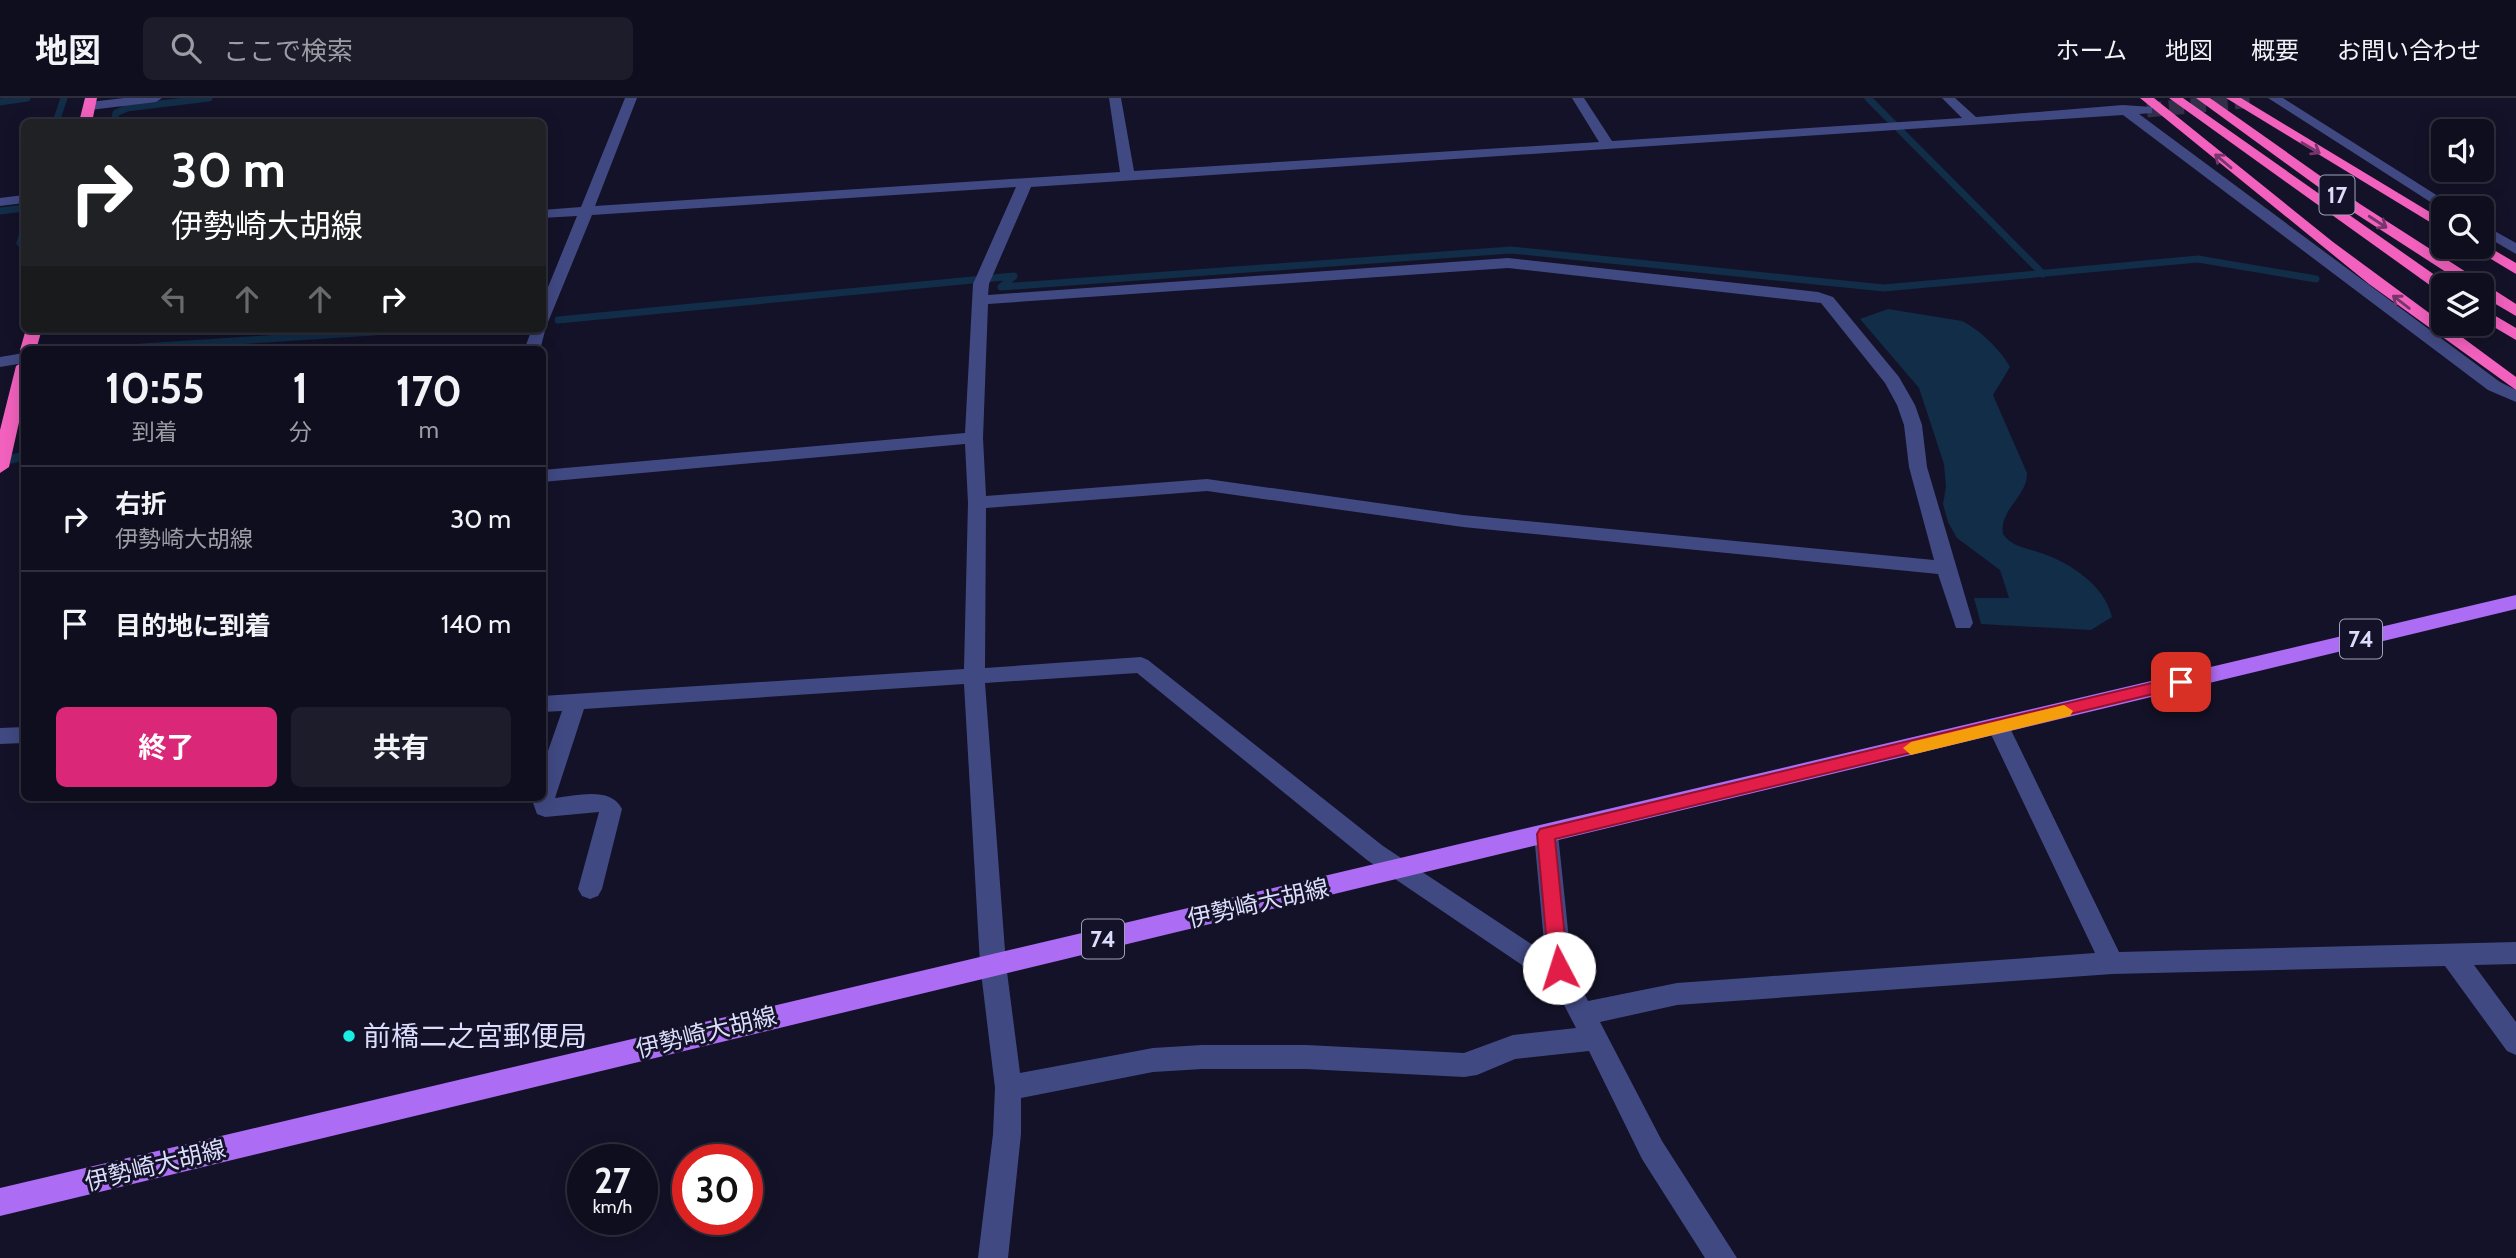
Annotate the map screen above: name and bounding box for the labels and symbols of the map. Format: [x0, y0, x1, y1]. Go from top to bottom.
one-way arrow [2300, 141, 2320, 155]
one-way arrow [2214, 153, 2232, 169]
road number: 17 [2320, 176, 2354, 214]
one-way arrow [2367, 215, 2387, 229]
one-way arrow [2393, 294, 2411, 309]
road number: 74 [2340, 620, 2382, 659]
pin [2151, 652, 2211, 712]
street label: 伊勢崎大胡線 [1185, 873, 1331, 933]
road number: 74 [1082, 919, 1124, 958]
position arrow [1522, 931, 1596, 1005]
street label: 伊勢崎大胡線 [633, 1001, 779, 1063]
place label: 前橋二之宮郵便局 [363, 1019, 587, 1053]
marker: 前橋二之宮郵便局 [341, 1028, 357, 1044]
street label: 伊勢崎大胡線 [82, 1134, 228, 1196]
speed limit sign: 30 [672, 1144, 763, 1235]

